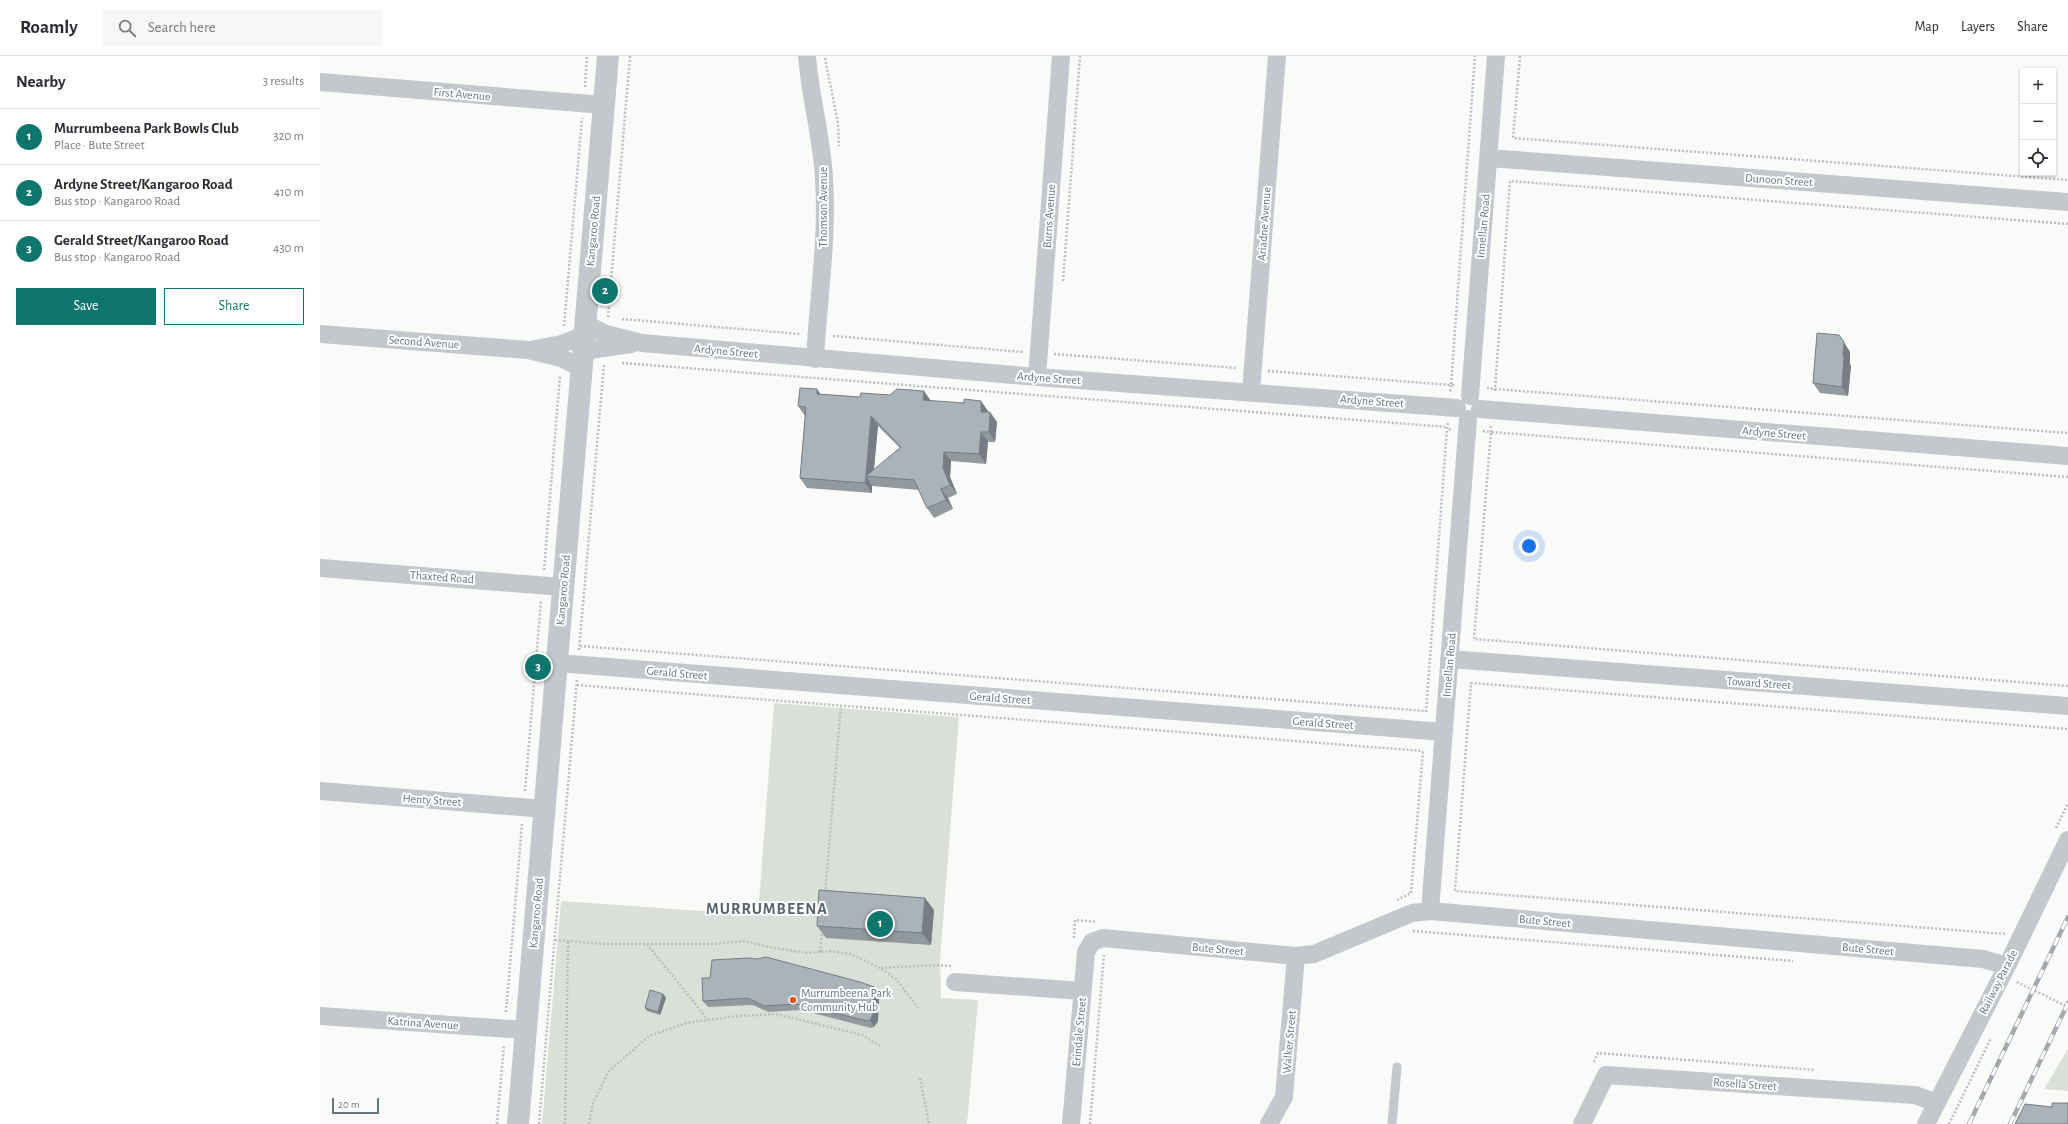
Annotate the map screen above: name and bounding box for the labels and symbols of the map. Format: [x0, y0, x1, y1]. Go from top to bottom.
street label: First Avenue [433, 86, 491, 102]
street label: Thomson Avenue [817, 167, 829, 247]
street label: Dunoon Street [1745, 172, 1814, 188]
street label: Burns Avenue [1041, 184, 1057, 248]
street label: Ariadne Avenue [1255, 187, 1273, 261]
street label: Innellan Road [1474, 193, 1492, 259]
street label: Kangaroo Road [584, 195, 602, 267]
pin: 2 [592, 276, 618, 306]
street label: Second Avenue [388, 334, 460, 350]
street label: Ardyne Street [694, 342, 759, 361]
street label: Ardyne Street [1017, 370, 1081, 387]
street label: Ardyne Street [1340, 393, 1404, 410]
street label: Ardyne Street [1742, 424, 1807, 443]
your location [1519, 536, 1539, 556]
street label: Kangaroo Road [554, 554, 572, 626]
street label: Thaxted Road [410, 569, 474, 585]
street label: Innellan Road [1440, 632, 1458, 698]
pin: 3 [525, 652, 551, 682]
street label: Gerald Street [646, 664, 708, 682]
street label: Toward Street [1726, 675, 1792, 691]
street label: Gerald Street [969, 690, 1031, 706]
street label: Gerald Street [1292, 715, 1354, 731]
street label: Henty Street [402, 792, 462, 809]
street label: Kangaroo Road [527, 877, 545, 949]
district label: MURRUMBEENA [706, 901, 828, 917]
pin: 1 [867, 909, 893, 939]
street label: Bute Street [1519, 913, 1572, 929]
street label: Bute Street [1192, 941, 1245, 957]
street label: Bute Street [1842, 941, 1895, 957]
street label: Railway Parade [1977, 948, 2020, 1017]
place label: Murrumbeena Park Community Hub [801, 987, 892, 1014]
marker: Murrumbeena Park Community Hub [788, 995, 798, 1005]
street label: Erindale Street [1070, 997, 1088, 1067]
street label: Walker Street [1280, 1010, 1298, 1074]
street label: Katrina Avenue [387, 1015, 459, 1031]
street label: Rosella Street [1713, 1076, 1777, 1092]
scale bar [332, 1096, 379, 1115]

